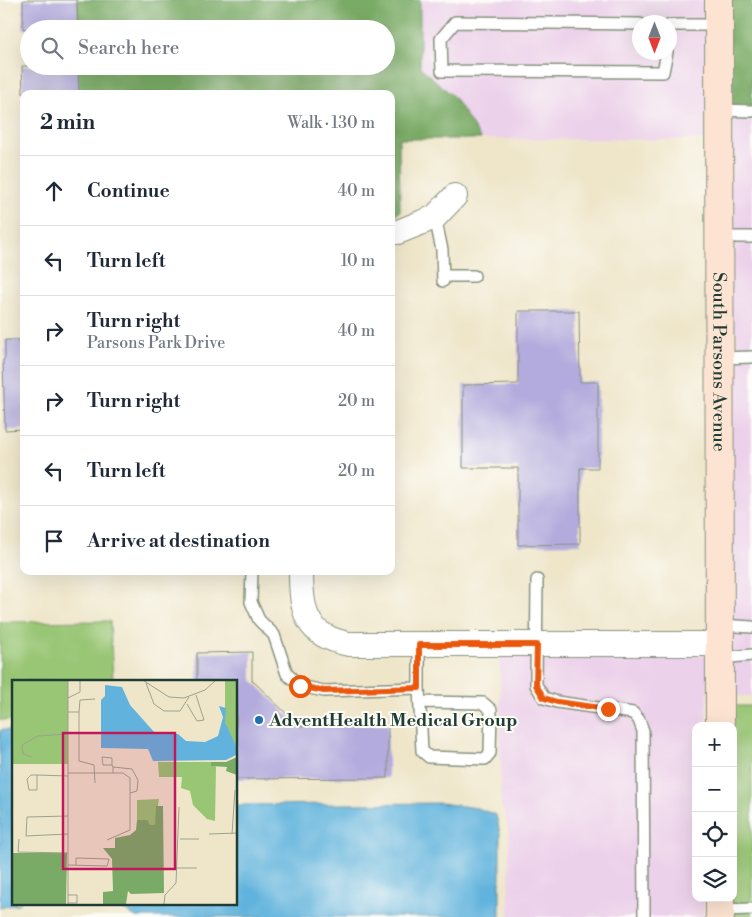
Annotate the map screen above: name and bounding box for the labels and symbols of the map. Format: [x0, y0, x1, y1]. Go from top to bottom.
north arrow [632, 15, 677, 60]
street label: South Parsons Avenue [708, 272, 731, 452]
route start [289, 675, 312, 698]
inset map [12, 680, 238, 904]
route end [597, 698, 620, 721]
place label: AdventHealth Medical Group [268, 709, 517, 732]
marker: AdventHealth Medical Group [253, 714, 265, 726]

